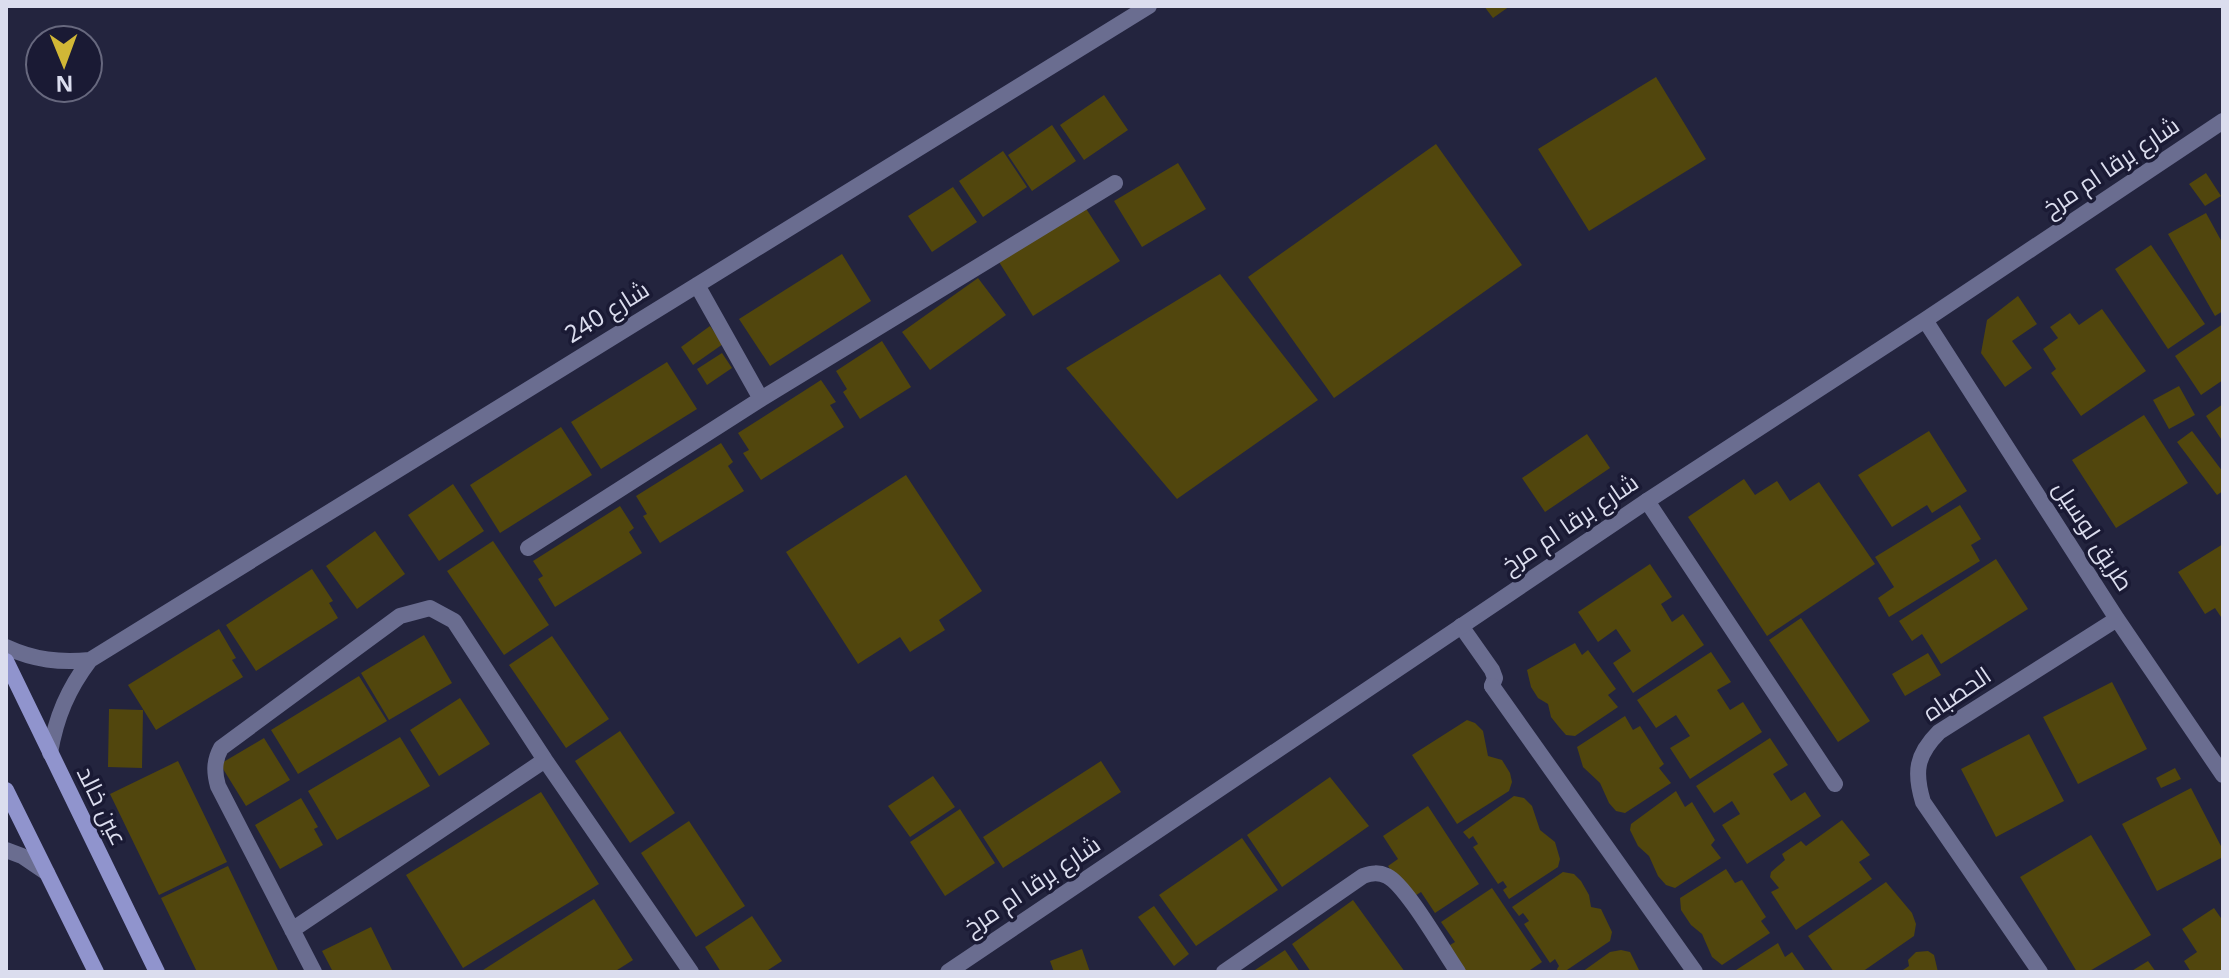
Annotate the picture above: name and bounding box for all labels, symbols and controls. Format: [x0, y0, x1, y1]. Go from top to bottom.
north arrow [24, 24, 104, 104]
text: N [55, 70, 74, 100]
street label: شارع برقا ام مرخ [2035, 108, 2186, 225]
street label: شارع 240 [558, 272, 655, 350]
street label: شارع برقا ام مرخ [1494, 465, 1645, 582]
street label: طريق لوسيل [2046, 474, 2142, 597]
street label: الحصباه [1915, 658, 1997, 728]
street label: عين خالد [70, 760, 137, 850]
street label: شارع برقا ام مرخ [956, 827, 1107, 944]

